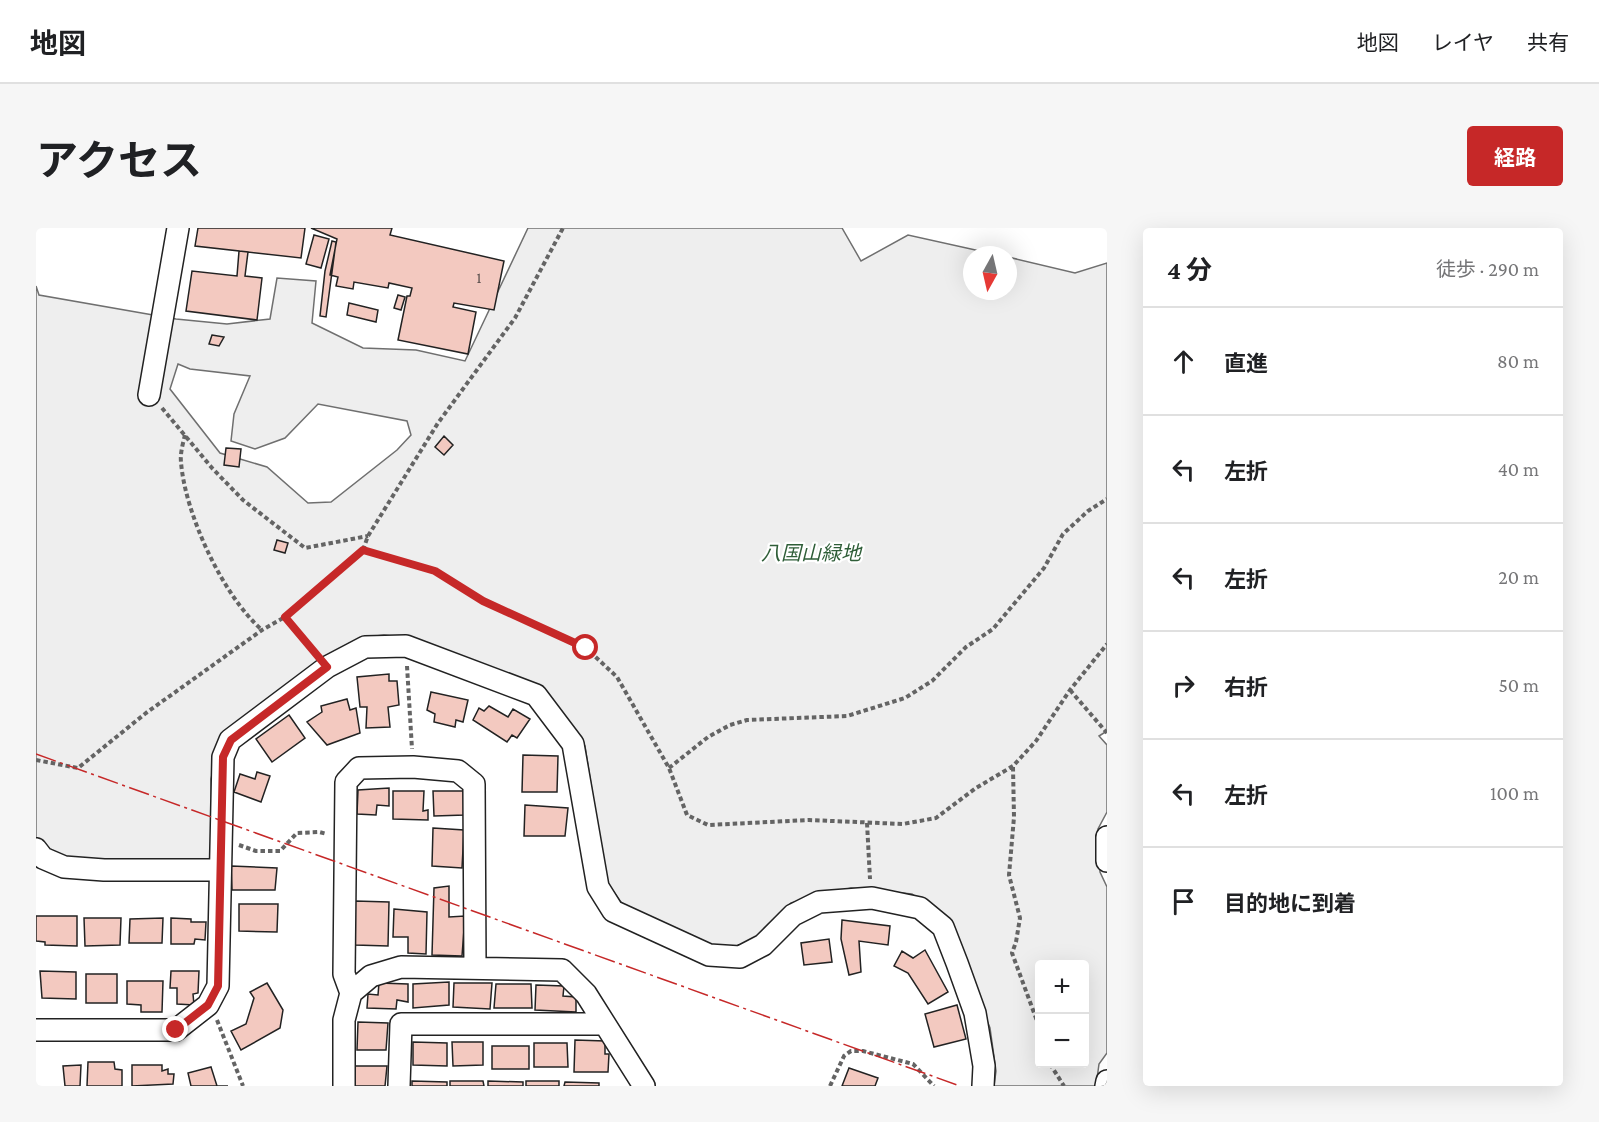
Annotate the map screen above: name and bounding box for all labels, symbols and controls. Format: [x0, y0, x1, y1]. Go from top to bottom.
text: 地図 [30, 28, 86, 59]
text: 地図 [1357, 31, 1399, 55]
text: レイヤ [1432, 31, 1494, 55]
text: 共有 [1527, 31, 1569, 55]
button: 経路 [1467, 126, 1563, 186]
text: アクセス [36, 137, 202, 184]
north arrow [963, 246, 1017, 300]
text: 4 分 [1167, 256, 1212, 285]
text: 徒歩 · 290 m [1436, 258, 1539, 280]
house number: 1 [476, 269, 482, 286]
icon: ahead [1167, 345, 1200, 378]
text: 80 m [1497, 350, 1539, 372]
text: 直進 [1224, 351, 1268, 376]
icon: left [1167, 453, 1200, 486]
text: 40 m [1498, 458, 1539, 480]
text: 左折 [1224, 459, 1268, 484]
park label: 八国山緑地 [761, 542, 863, 564]
icon: left [1167, 561, 1200, 594]
text: 20 m [1498, 566, 1539, 588]
text: 左折 [1224, 567, 1268, 592]
route start [572, 634, 598, 660]
icon: right [1167, 669, 1200, 702]
text: 50 m [1498, 674, 1539, 696]
text: 右折 [1224, 675, 1268, 700]
icon: left [1167, 777, 1200, 810]
text: 100 m [1490, 782, 1539, 804]
text: 左折 [1224, 783, 1268, 808]
icon: arrive [1167, 885, 1200, 918]
text: 目的地に到着 [1224, 891, 1356, 916]
map controls [1035, 960, 1089, 1068]
button: + [1035, 960, 1089, 1014]
button: − [1035, 1014, 1089, 1068]
route end [162, 1016, 188, 1042]

